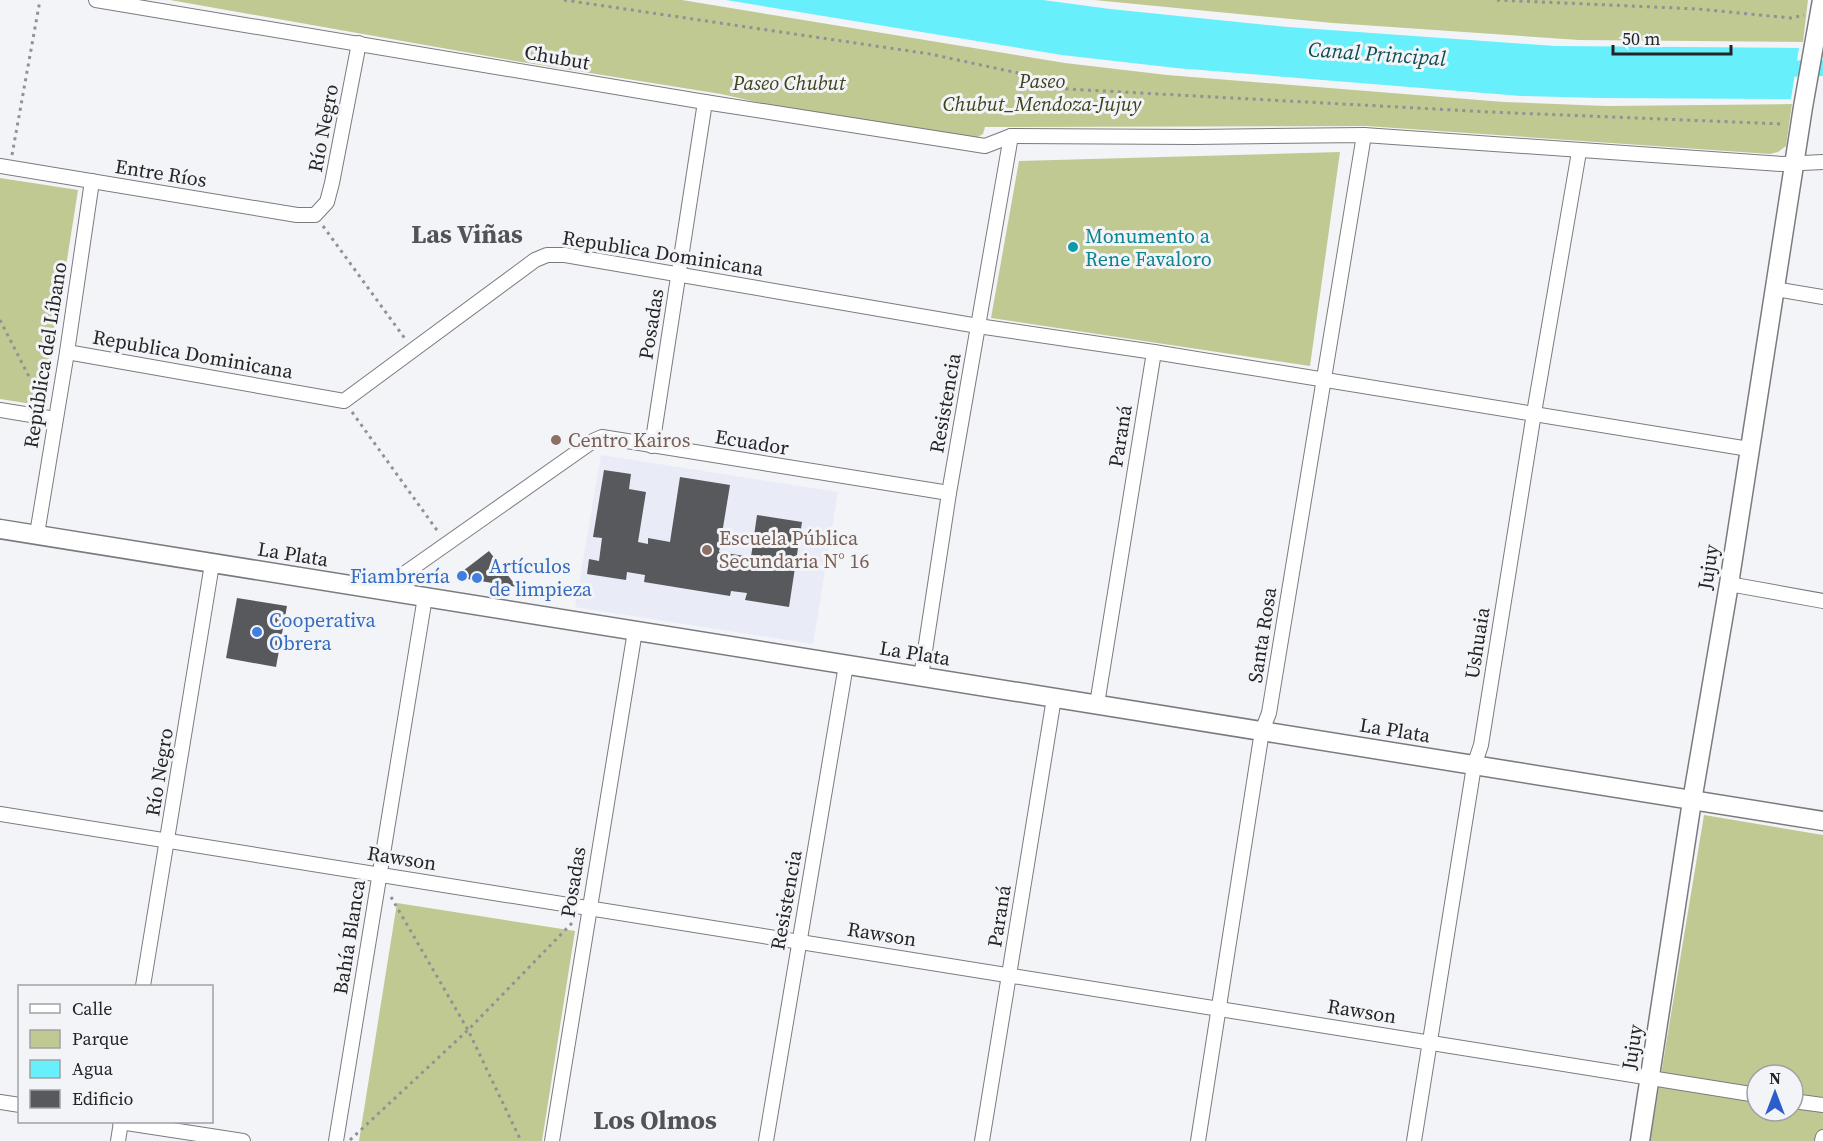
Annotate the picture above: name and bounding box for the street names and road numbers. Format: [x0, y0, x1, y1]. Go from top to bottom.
street label: Chubut [522, 38, 592, 77]
street label: Río Negro [301, 82, 345, 174]
street label: Entre Ríos [113, 152, 209, 194]
street label: Republica Dominicana [560, 223, 766, 283]
street label: República del Líbano [16, 260, 74, 450]
street label: Posadas [632, 287, 670, 361]
street label: Republica Dominicana [91, 323, 296, 386]
street label: Resistencia [922, 350, 968, 455]
street label: Paraná [1101, 402, 1139, 469]
street label: Ecuador [713, 422, 791, 462]
street label: La Plata [256, 535, 331, 574]
street label: Jujuy [1690, 542, 1726, 593]
street label: Santa Rosa [1241, 584, 1283, 685]
street label: Ushuaia [1458, 604, 1497, 681]
street label: La Plata [878, 634, 953, 673]
street label: La Plata [1358, 711, 1433, 750]
street label: Río Negro [138, 726, 180, 818]
street label: Rawson [365, 839, 439, 877]
street label: Posadas [554, 845, 592, 919]
street label: Resistencia [763, 847, 809, 952]
street label: Bahía Blanca [326, 877, 372, 996]
street label: Paraná [980, 882, 1018, 949]
street label: Rawson [845, 915, 919, 953]
street label: Rawson [1325, 992, 1399, 1030]
street label: Jujuy [1614, 1022, 1650, 1073]

